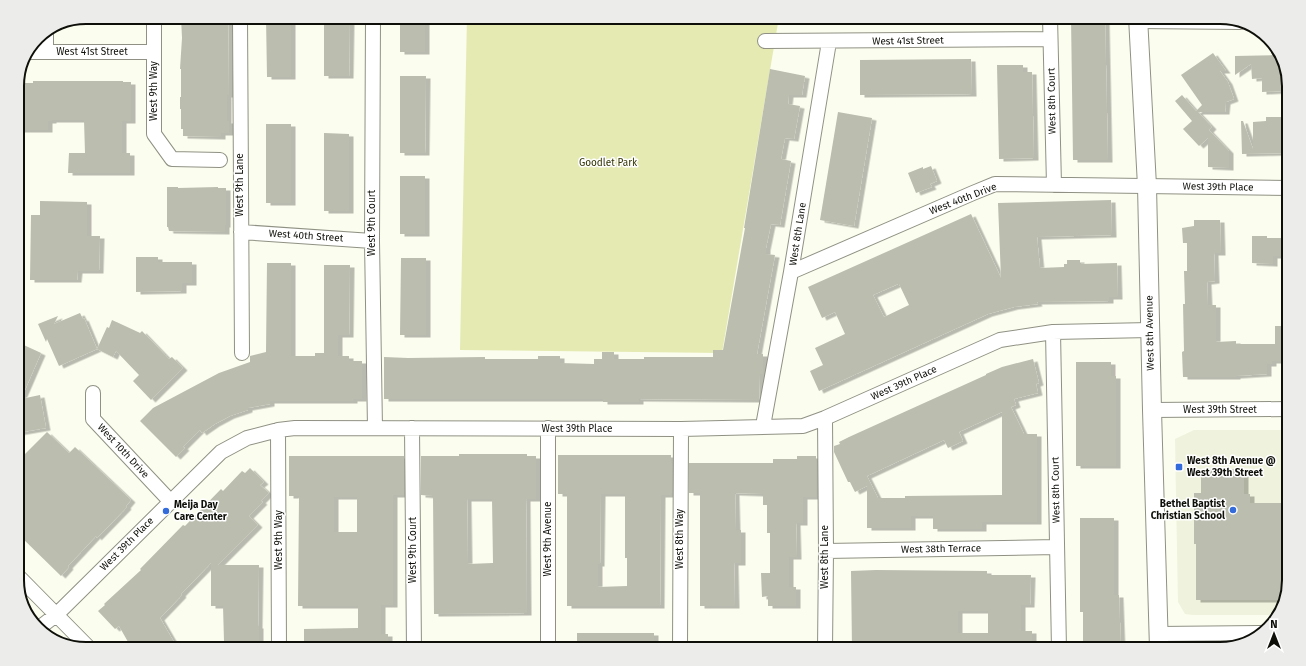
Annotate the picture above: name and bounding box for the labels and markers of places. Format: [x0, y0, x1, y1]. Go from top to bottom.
place label: West 8th Avenue @ West 39th Street [1187, 455, 1276, 479]
marker: West 8th Avenue @ West 39th Street [1174, 462, 1184, 472]
place label: Bethel Baptist Christian School [1151, 498, 1225, 522]
place label: Meija Day Care Center [174, 499, 228, 523]
marker: Bethel Baptist Christian School [1228, 505, 1238, 515]
marker: Meija Day Care Center [161, 506, 171, 516]

